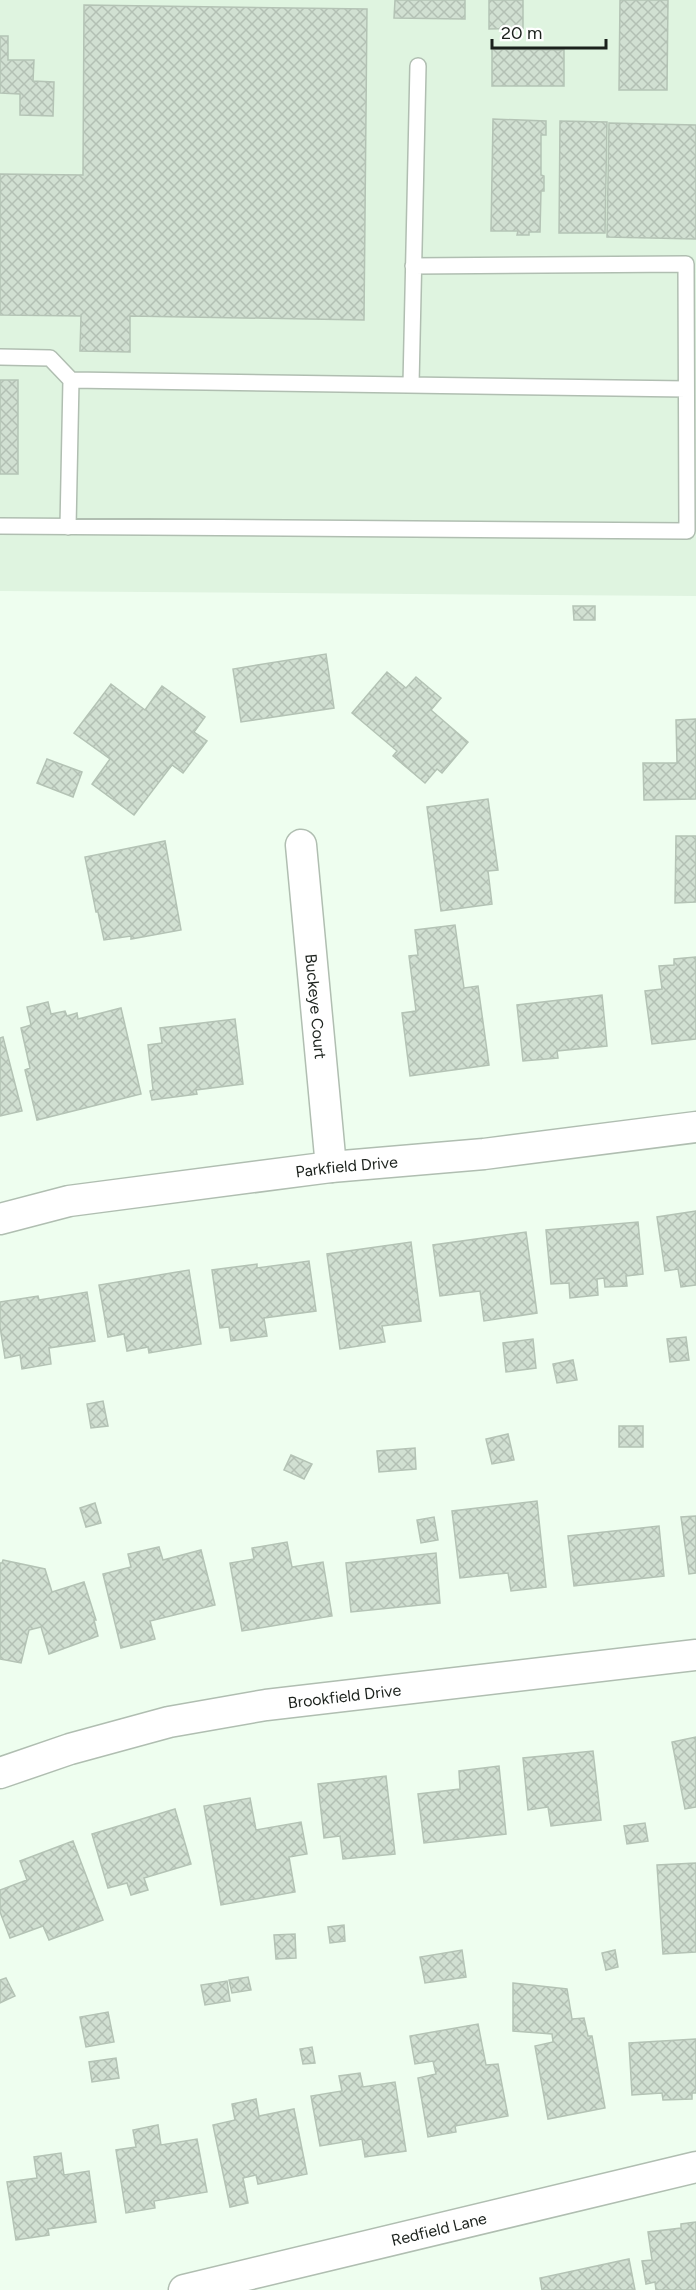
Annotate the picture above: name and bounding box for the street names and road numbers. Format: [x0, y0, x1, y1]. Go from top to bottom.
street label: Buckeye Court [302, 953, 330, 1060]
street label: Parkfield Drive [294, 1152, 399, 1181]
street label: Brookfield Drive [287, 1680, 402, 1712]
street label: Redfield Lane [389, 2208, 489, 2249]

